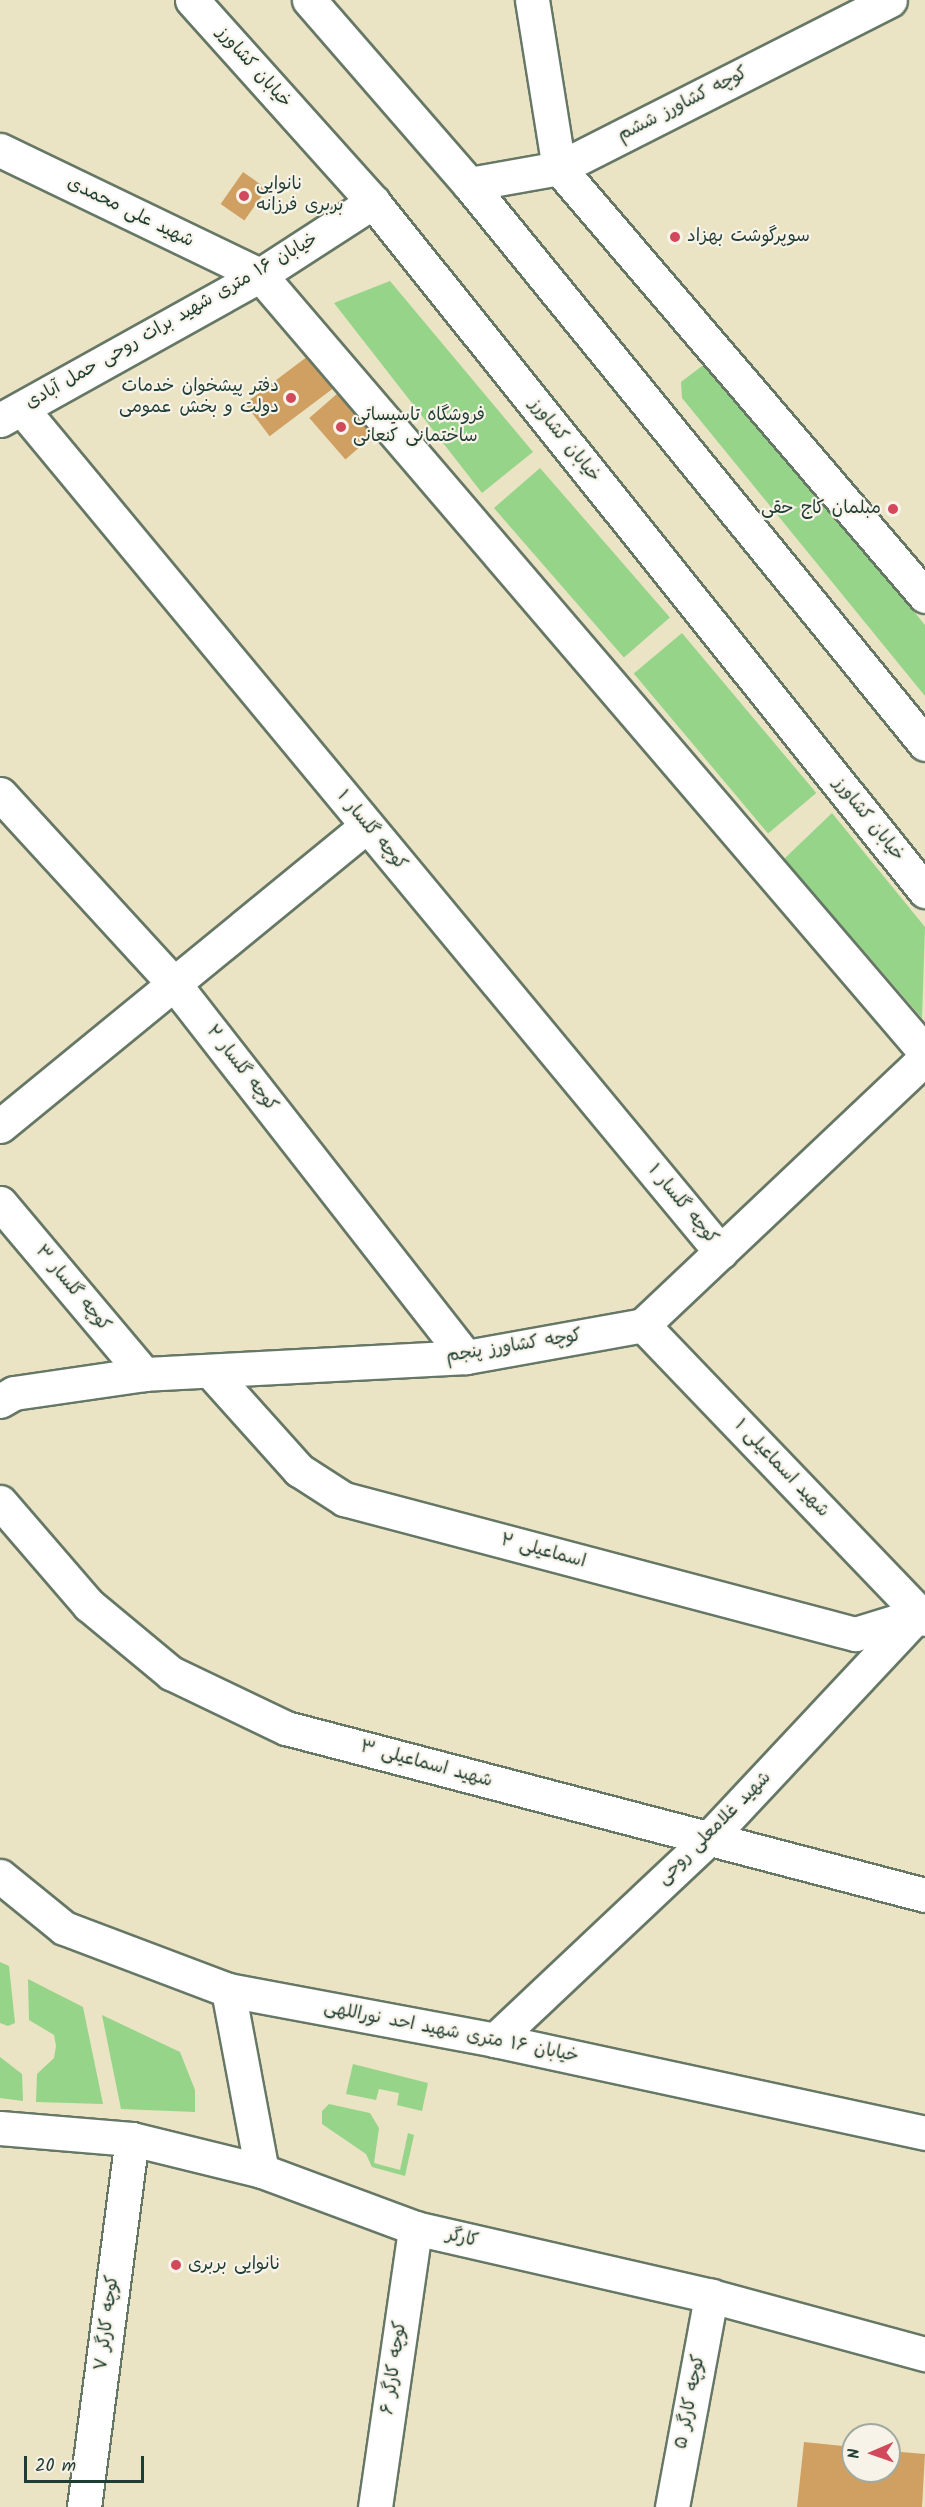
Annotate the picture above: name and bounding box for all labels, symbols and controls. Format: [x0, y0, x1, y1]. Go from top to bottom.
street label: خیابان کشاورز [211, 23, 295, 113]
street label: کوچه کشاورز ششم [614, 63, 752, 147]
street label: شهید علی محمدی [63, 173, 197, 253]
place label: نانوایی بربری فرزانه [256, 175, 343, 218]
marker: نانوایی بربری فرزانه [237, 189, 251, 203]
place label: سوپرگوشت بهزاد [687, 226, 810, 248]
street label: خیابان ۱۶ متری شهید برات روحی حمل آبادی [22, 229, 322, 415]
marker: سوپرگوشت بهزاد [668, 230, 682, 244]
place label: دفتر پیشخوان خدمات دولت و بخش عمومی [119, 377, 279, 420]
marker: دفتر پیشخوان خدمات دولت و بخش عمومی [284, 391, 298, 405]
street label: خیابان کشاورز [524, 395, 604, 487]
place label: فروشگاه تاسیساتی ساختمانی کنعانی [353, 406, 485, 448]
marker: فروشگاه تاسیساتی ساختمانی کنعانی [334, 420, 348, 434]
place label: مبلمان کاج حقی [761, 498, 881, 520]
marker: مبلمان کاج حقی [886, 502, 900, 516]
street label: خیابان کشاورز [828, 774, 908, 866]
street label: کوچه گلسار ۱ [331, 787, 411, 875]
street label: کوچه گلسار ۲ [201, 1022, 281, 1116]
street label: کوچه گلسار ۱ [642, 1161, 722, 1249]
street label: کوچه گلسار ۳ [30, 1241, 114, 1337]
street label: کوچه کشاورز پنجم [445, 1326, 583, 1368]
street label: شهید اسماعیلی ۱ [729, 1416, 833, 1522]
street label: اسماعیلی ۲ [498, 1530, 588, 1574]
street label: شهید اسماعیلی ۳ [358, 1737, 494, 1793]
street label: شهید غلامعلی روحی [654, 1768, 776, 1890]
street label: خیابان ۱۶ متری شهید احد نوراللهی [322, 1998, 580, 2068]
street label: کارگر [444, 2225, 480, 2253]
place label: نانوایی بربری [188, 2254, 281, 2276]
marker: نانوایی بربری [169, 2258, 183, 2272]
street label: کوچه کارگر ۷ [91, 2274, 125, 2372]
street label: کوچه کارگر ۶ [378, 2320, 412, 2416]
street label: کوچه کارگر ۵ [671, 2353, 711, 2451]
north arrow [841, 2423, 901, 2483]
scale bar [27, 2444, 147, 2482]
text: N [842, 2448, 867, 2459]
text: 20 m [35, 2452, 76, 2481]

